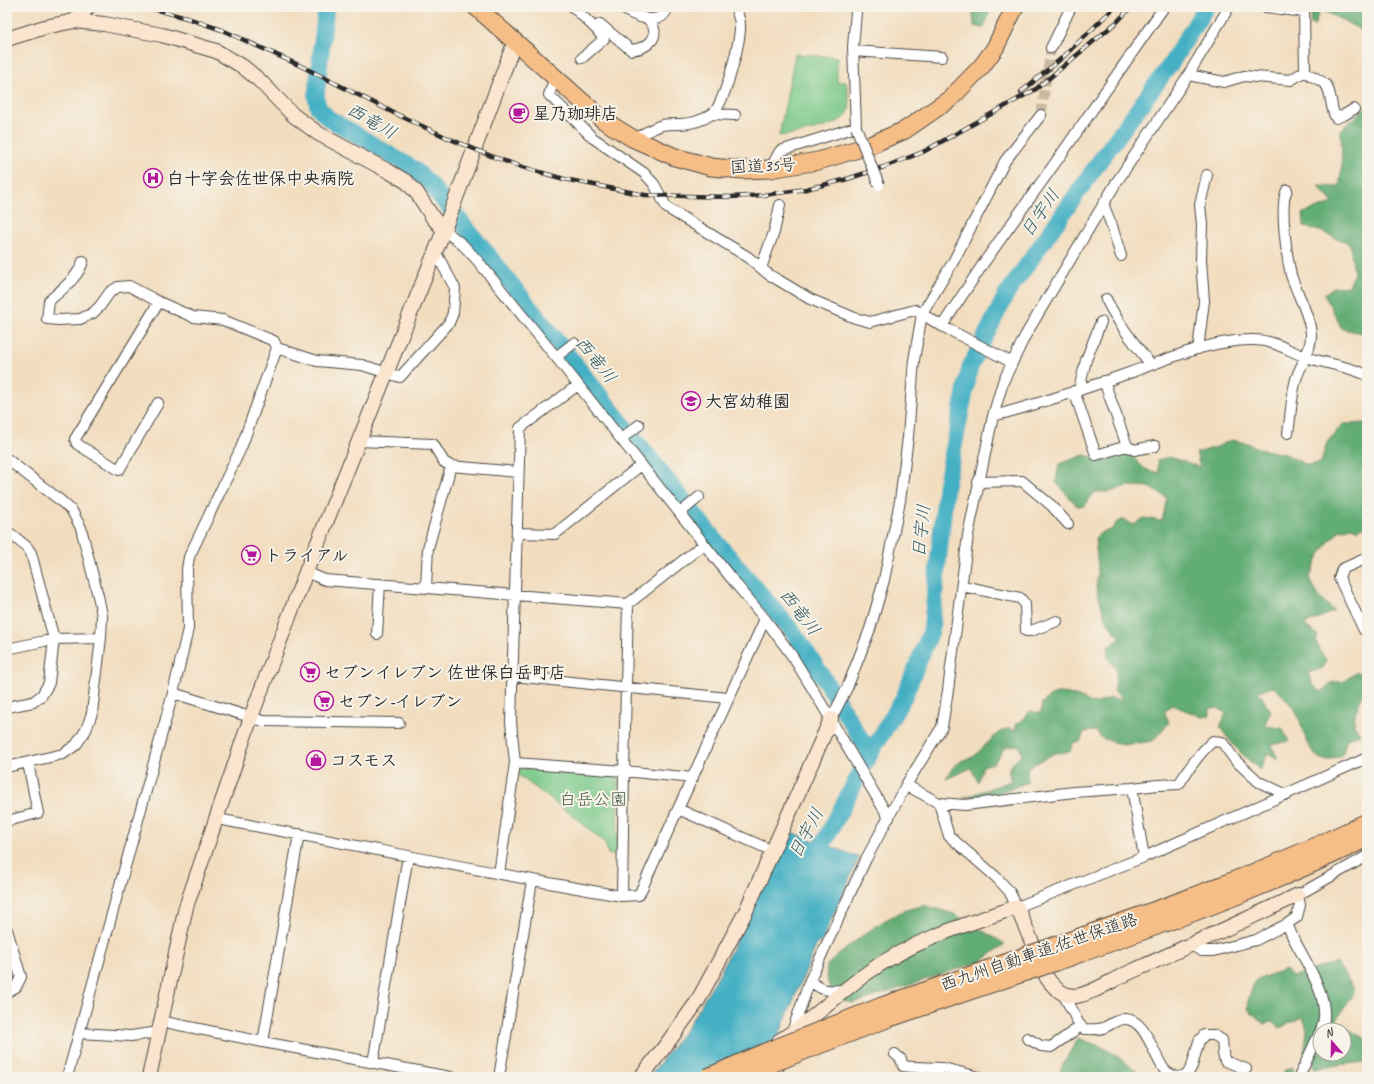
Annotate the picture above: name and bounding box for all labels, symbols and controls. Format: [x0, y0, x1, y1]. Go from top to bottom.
water label: 西竜川 [343, 98, 401, 144]
cafe icon: 星乃珈琲店 [508, 102, 530, 124]
place label: 星乃珈琲店 [533, 103, 618, 124]
street label: 国道35号 [729, 154, 797, 178]
hospital icon: 白十字会佐世保中央病院 [142, 167, 164, 189]
place label: 白十字会佐世保中央病院 [167, 168, 354, 189]
water label: 日宇川 [1016, 185, 1064, 241]
water label: 西竜川 [570, 332, 622, 388]
school or university icon: 大宮幼稚園 [680, 390, 702, 412]
place label: 大宮幼稚園 [705, 391, 790, 412]
water label: 日宇川 [907, 503, 935, 559]
supermarket icon: トライアル [240, 544, 262, 566]
place label: トライアル [265, 545, 349, 566]
water label: 西竜川 [775, 584, 825, 640]
supermarket icon: セブンイレブン 佐世保白岳町店 [299, 661, 321, 683]
place label: セブンイレブン 佐世保白岳町店 [324, 662, 566, 683]
supermarket icon: セブン-イレブン [313, 690, 335, 712]
place label: セブン-イレブン [338, 691, 463, 712]
shop icon: コスモス [305, 749, 327, 771]
place label: コスモス [330, 750, 397, 771]
park label: 白岳公園 [559, 789, 627, 810]
water label: 日宇川 [784, 804, 828, 862]
street label: 西九州自動車道;佐世保道路 [938, 908, 1140, 996]
north arrow [1312, 1022, 1352, 1062]
text: N [1323, 1024, 1336, 1040]

